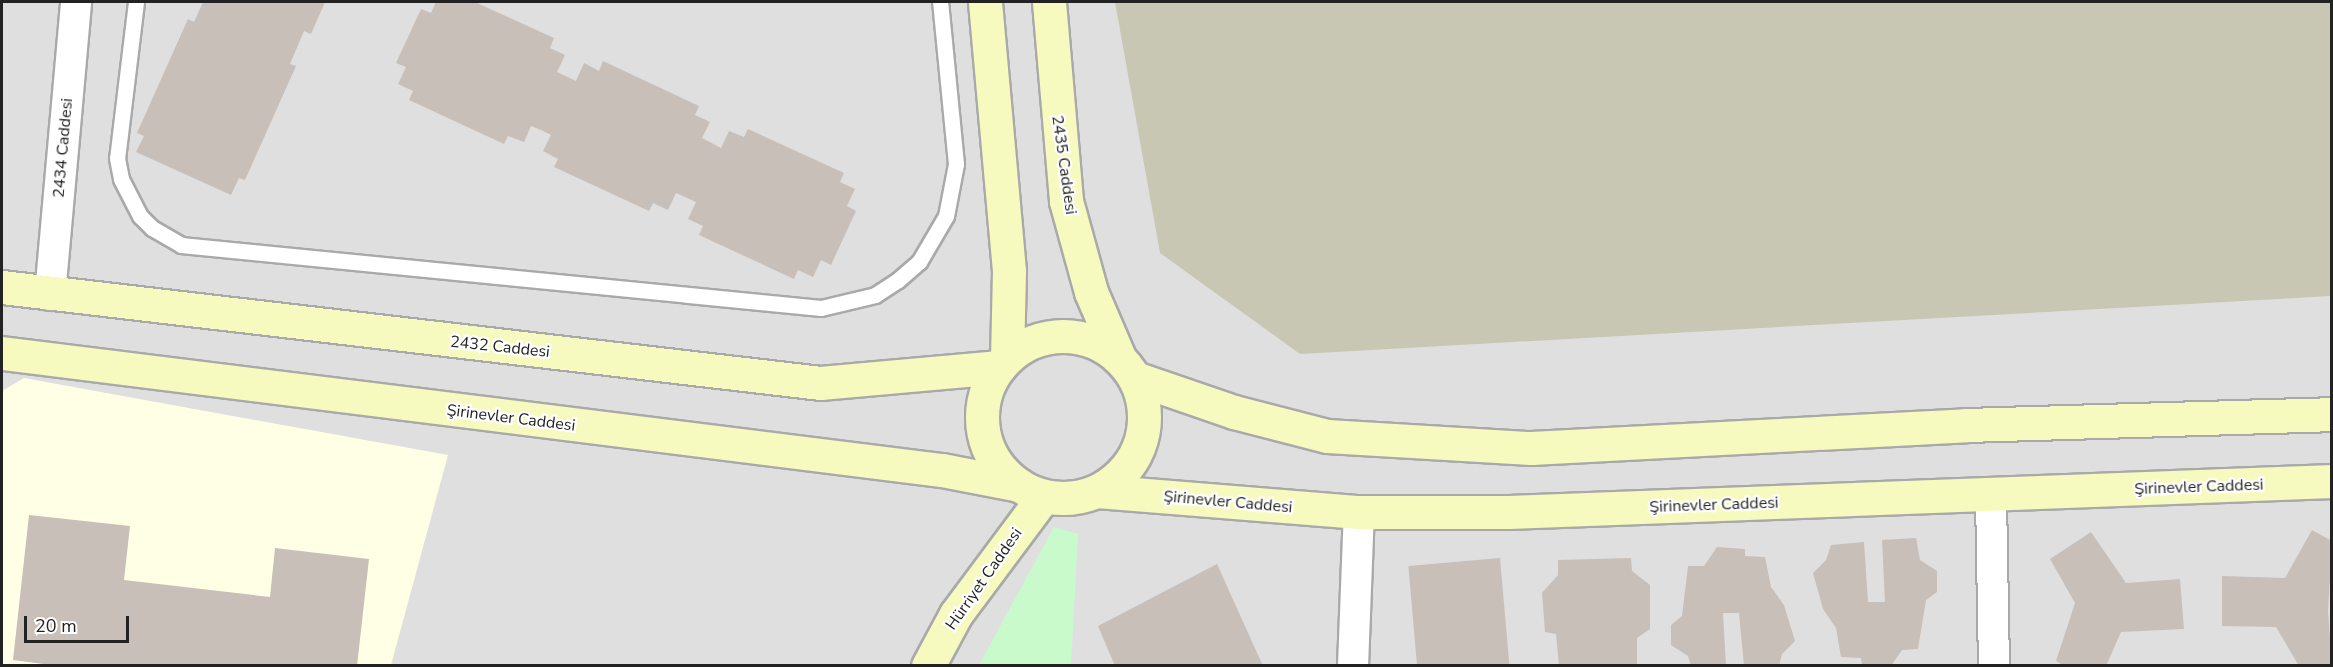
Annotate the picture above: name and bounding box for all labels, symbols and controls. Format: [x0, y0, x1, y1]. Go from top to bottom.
street label: 2434 Caddesi [49, 97, 77, 199]
street label: 2435 Caddesi [1048, 114, 1080, 216]
street label: 2432 Caddesi [449, 332, 551, 362]
street label: Şirinevler Caddesi [446, 401, 576, 435]
street label: Şirinevler Caddesi [2134, 475, 2264, 499]
street label: Şirinevler Caddesi [1163, 487, 1293, 517]
street label: Şirinevler Caddesi [1649, 493, 1779, 517]
street label: Hürriyet Caddesi [942, 524, 1026, 634]
scale bar [27, 604, 132, 642]
text: 20 m [35, 614, 77, 638]

